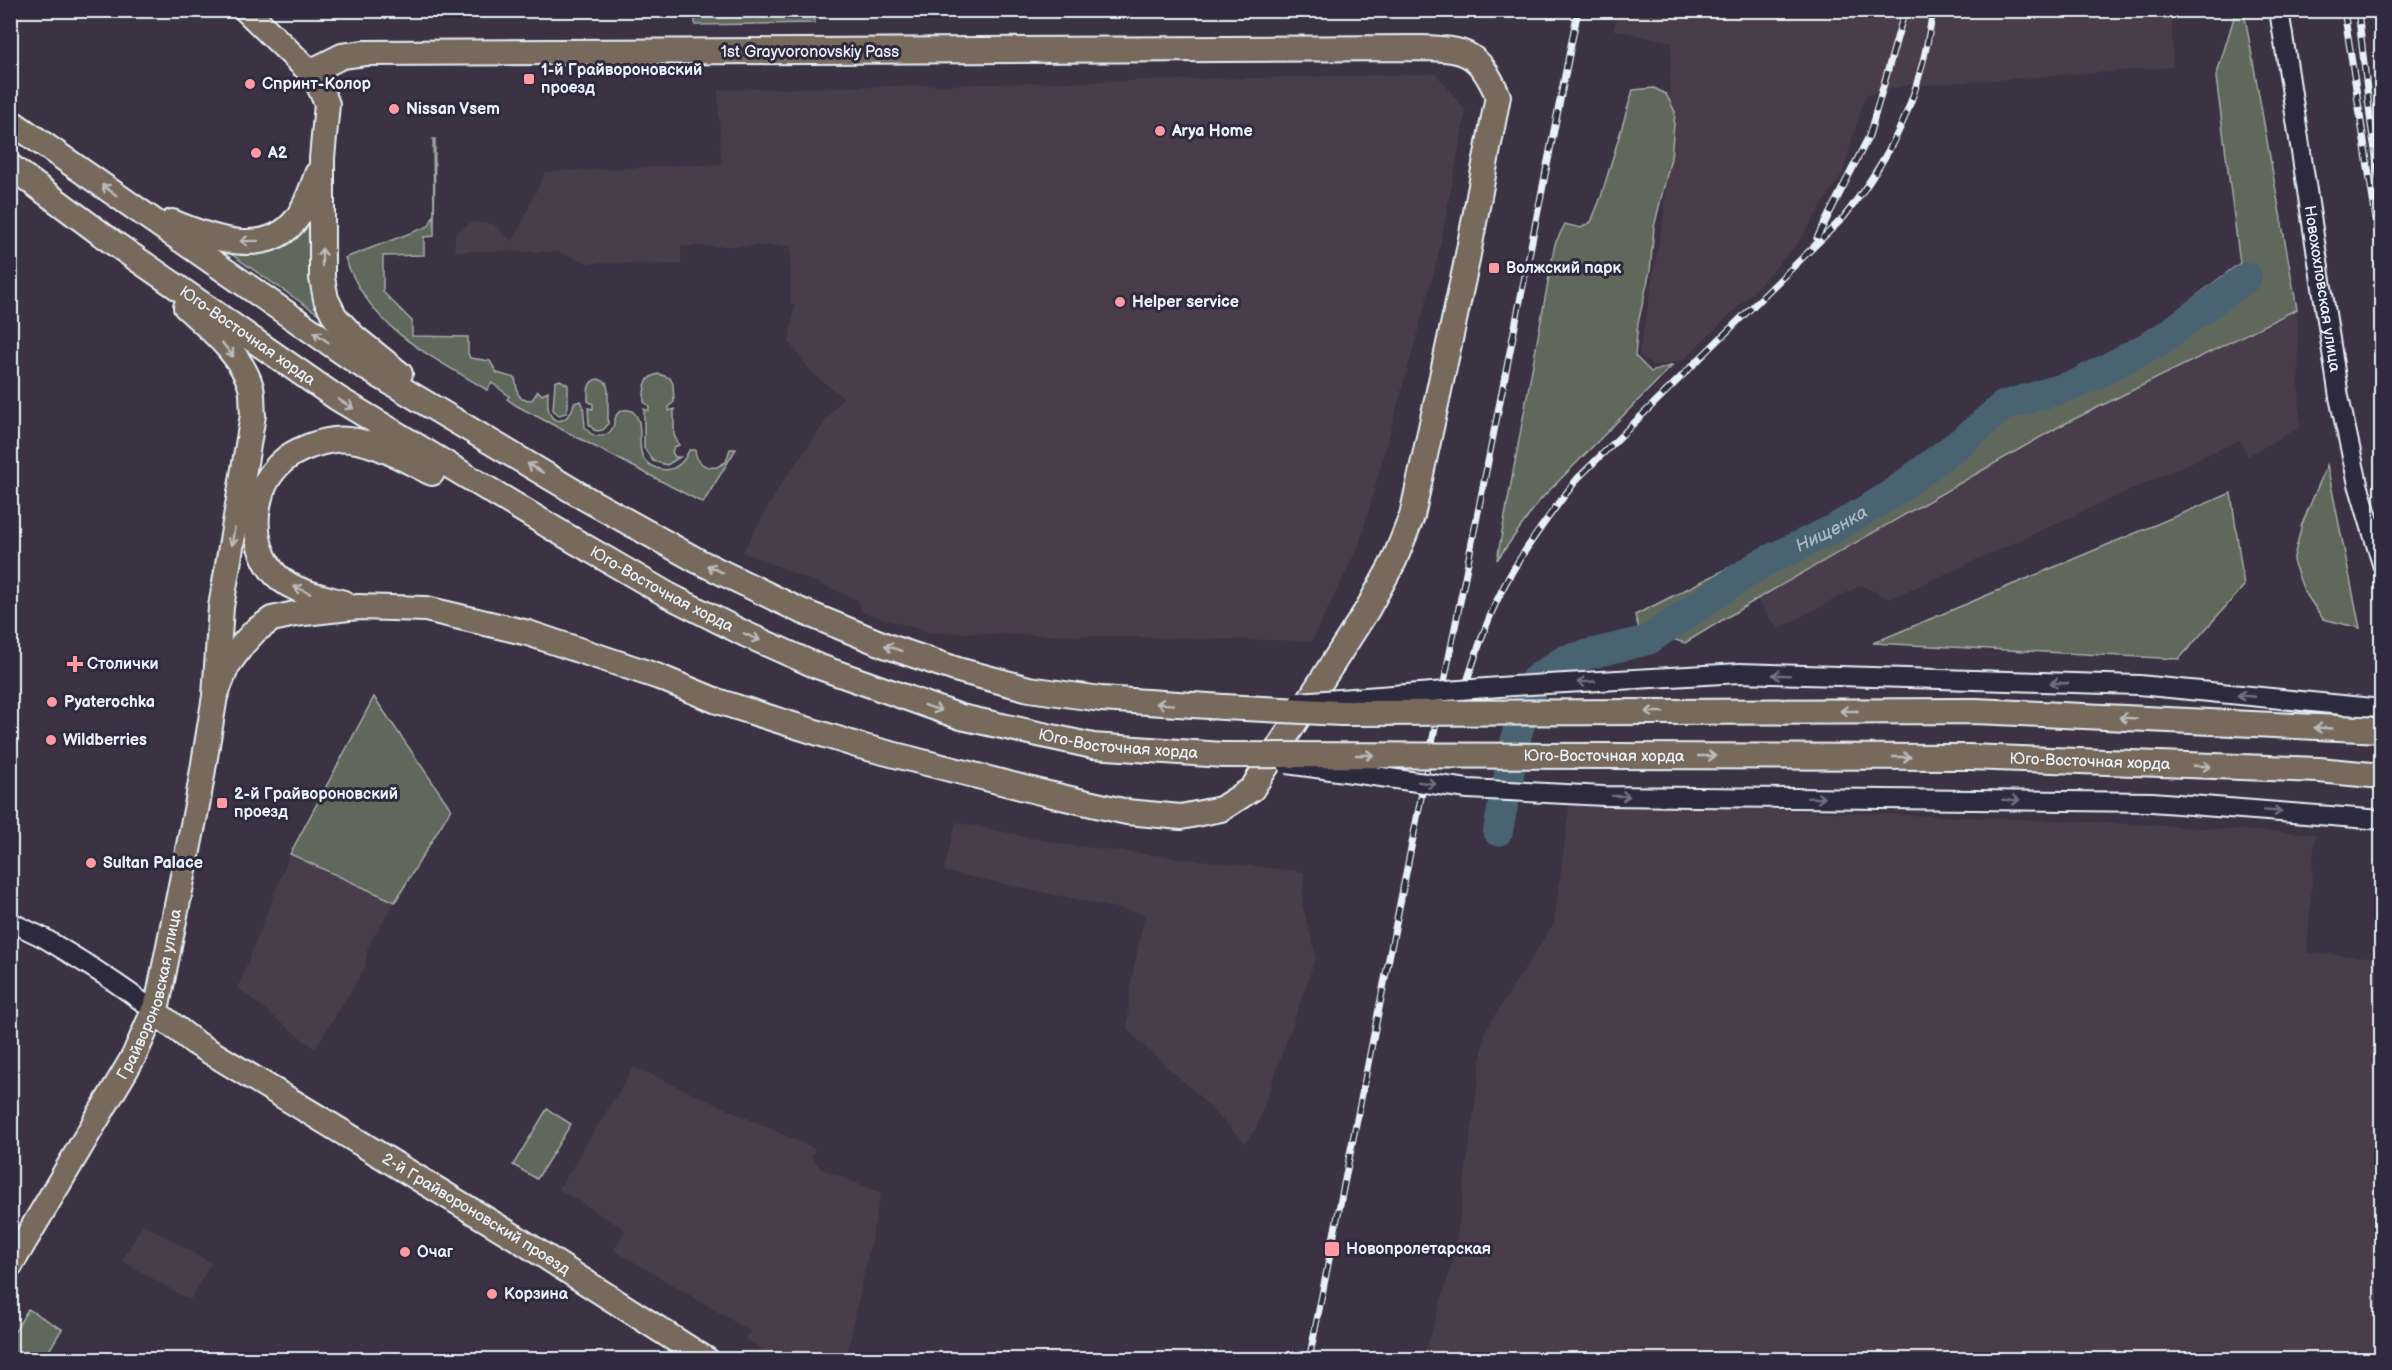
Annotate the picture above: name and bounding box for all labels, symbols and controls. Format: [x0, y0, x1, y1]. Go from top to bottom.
street label: 1st Grayvoronovskiy Pass [721, 43, 899, 62]
place label: 1-й Грайвороновский проезд [541, 61, 702, 98]
marker: 1-й Грайвороновский проезд [522, 72, 536, 86]
place label: Спринт-Колор [262, 75, 372, 94]
marker: Спринт-Колор [243, 77, 257, 91]
place label: Nissan Vsem [406, 100, 500, 119]
marker: Nissan Vsem [387, 102, 401, 116]
place label: Arya Home [1171, 122, 1253, 141]
marker: Arya Home [1153, 124, 1167, 138]
place label: A2 [267, 144, 288, 163]
marker: A2 [249, 146, 263, 160]
one-way arrow [101, 184, 118, 196]
street label: Новохохловская улица [2300, 204, 2345, 374]
one-way arrow [240, 236, 260, 247]
one-way arrow [316, 248, 328, 268]
place label: Волжский парк [1506, 259, 1621, 278]
marker: Волжский парк [1487, 261, 1501, 275]
street label: Юго-Восточная хорда [176, 282, 319, 390]
place label: Helper service [1132, 293, 1239, 312]
marker: Helper service [1113, 295, 1127, 309]
one-way arrow [313, 331, 330, 343]
one-way arrow [222, 342, 235, 358]
one-way arrow [337, 398, 354, 410]
one-way arrow [527, 462, 544, 474]
water label: Нищенка [1792, 501, 1871, 556]
one-way arrow [227, 526, 238, 546]
street label: Юго-Восточная хорда [587, 542, 737, 636]
one-way arrow [707, 563, 725, 575]
one-way arrow [294, 584, 312, 595]
one-way arrow [742, 632, 760, 643]
one-way arrow [885, 642, 903, 653]
place label: Столички [87, 655, 159, 674]
marker: Столички [68, 657, 82, 671]
one-way arrow [1771, 669, 1791, 680]
one-way arrow [1576, 676, 1596, 687]
one-way arrow [2050, 677, 2070, 689]
one-way arrow [2236, 690, 2256, 701]
place label: Pyaterochka [64, 693, 155, 712]
marker: Pyaterochka [45, 695, 59, 709]
one-way arrow [1156, 698, 1176, 709]
one-way arrow [923, 703, 942, 714]
one-way arrow [1840, 705, 1860, 717]
one-way arrow [1645, 706, 1665, 718]
one-way arrow [2119, 713, 2139, 724]
one-way arrow [2314, 722, 2334, 733]
street label: Юго-Восточная хорда [1037, 725, 1199, 763]
place label: Wildberries [63, 731, 147, 750]
marker: Wildberries [44, 733, 58, 747]
street label: Юго-Восточная хорда [1524, 746, 1685, 766]
one-way arrow [1355, 749, 1375, 761]
street label: Юго-Восточная хорда [2009, 749, 2171, 774]
one-way arrow [1697, 750, 1717, 762]
one-way arrow [1892, 751, 1912, 763]
one-way arrow [2192, 760, 2212, 772]
one-way arrow [1416, 778, 1436, 789]
place label: 2-й Грайвороновский проезд [234, 785, 398, 822]
one-way arrow [1610, 790, 1630, 802]
one-way arrow [1805, 792, 1825, 804]
one-way arrow [2000, 795, 2020, 806]
marker: 2-й Грайвороновский проезд [215, 796, 229, 810]
one-way arrow [2262, 806, 2282, 817]
place label: Sultan Palace [103, 854, 203, 873]
marker: Sultan Palace [84, 856, 98, 870]
street label: Грайвороновская улица [113, 907, 186, 1083]
street label: 2-й Грайвороновский проезд [379, 1149, 574, 1279]
marker: Новопролетарская [1323, 1240, 1341, 1258]
place label: Новопролетарская [1346, 1240, 1491, 1259]
place label: Очаг [417, 1243, 454, 1262]
marker: Очаг [398, 1245, 412, 1259]
place label: Корзина [504, 1285, 569, 1304]
marker: Корзина [485, 1287, 499, 1301]

